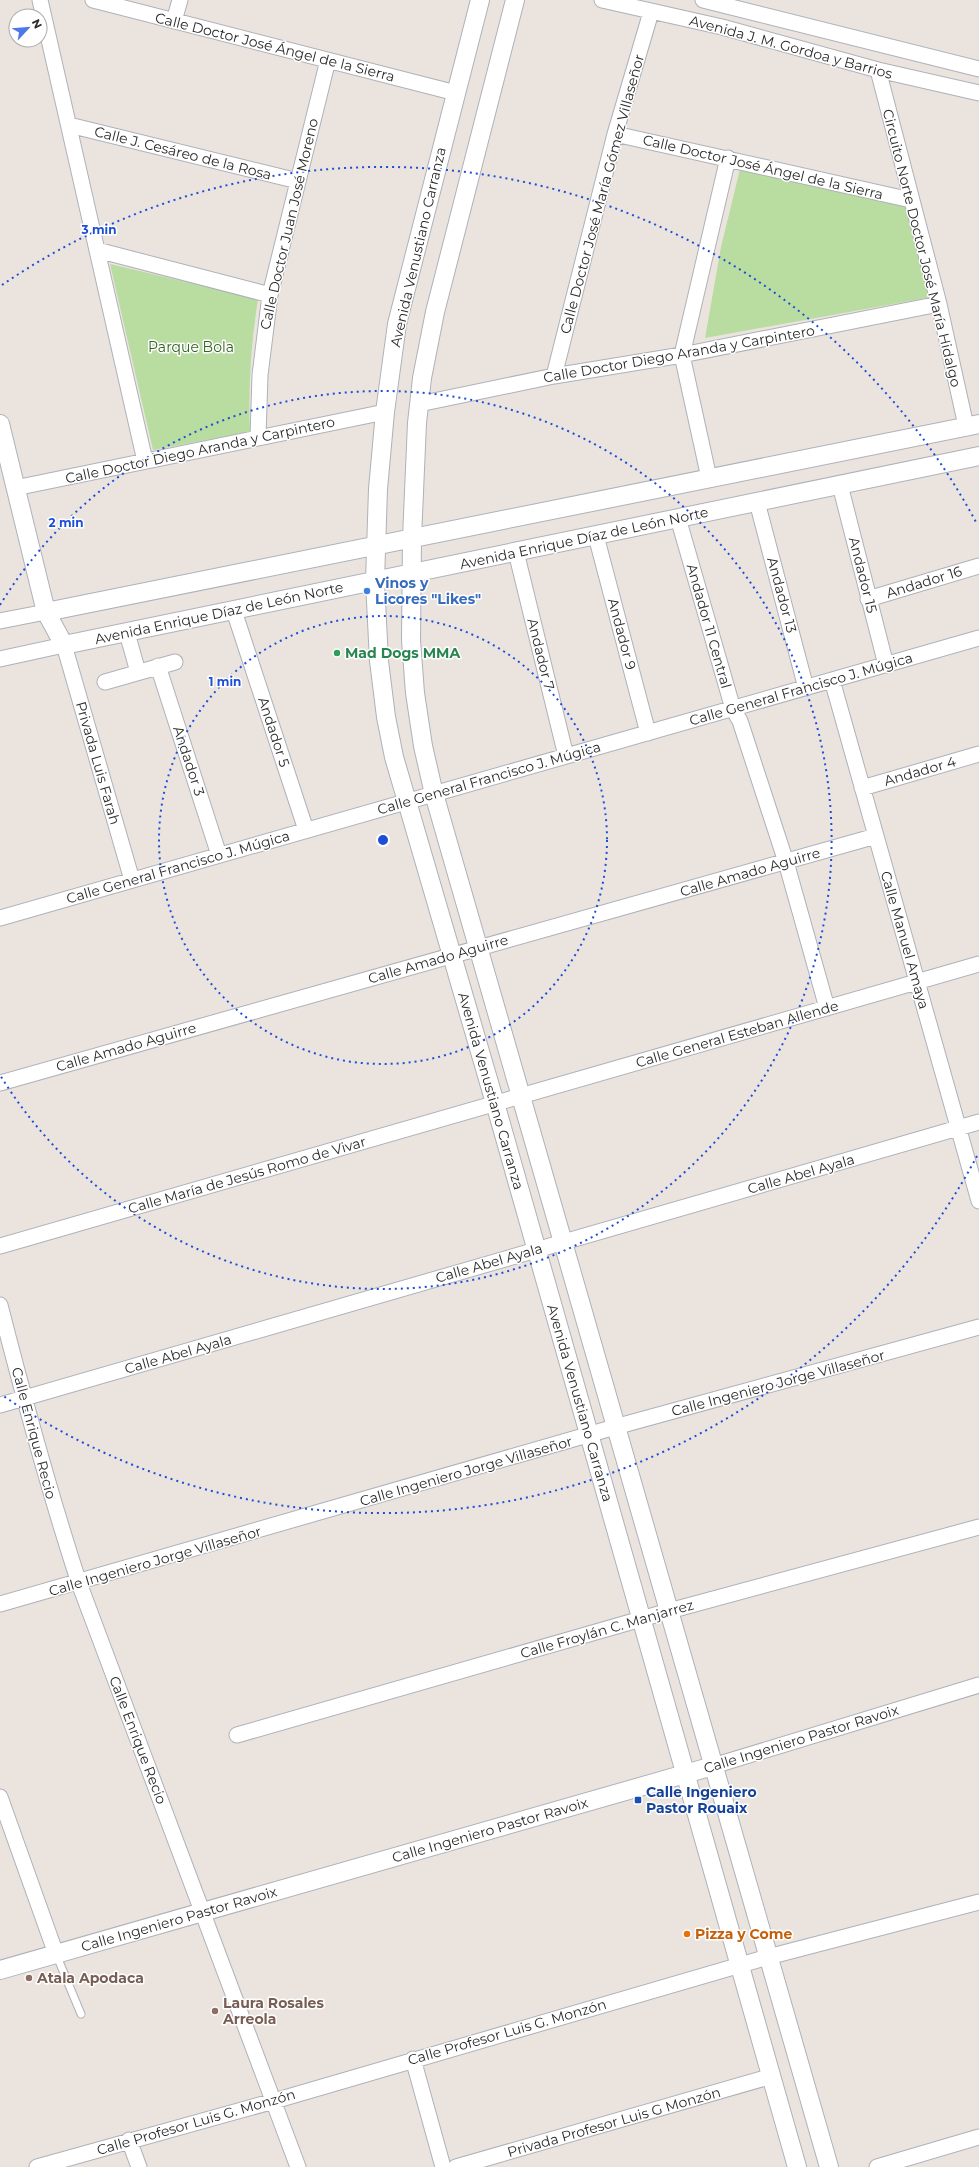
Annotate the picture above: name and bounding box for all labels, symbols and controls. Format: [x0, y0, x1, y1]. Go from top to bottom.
north arrow [8, 8, 48, 48]
street label: Calle Doctor José Ángel de la Sierra [153, 8, 397, 86]
street label: Avenida J. M. Gordoa y Barrios [688, 11, 895, 83]
text: N [29, 17, 45, 31]
street label: Calle Doctor José María Gómez Villaseñor [556, 52, 648, 336]
street label: Circuito Norte Doctor José María Hidalgo [879, 107, 965, 389]
street label: Calle Doctor Juan José Moreno [256, 116, 322, 331]
street label: Calle J. Cesáreo de la Rosa [92, 122, 274, 184]
street label: Calle Doctor José Ángel de la Sierra [641, 131, 885, 203]
street label: Avenida Venustiano Carranza [386, 145, 450, 349]
text: 3 min [81, 222, 117, 237]
street label: Calle Doctor Diego Aranda y Carpintero [542, 321, 816, 387]
park label: Parque Bola [148, 338, 234, 356]
street label: Calle Doctor Diego Aranda y Carpintero [64, 413, 337, 487]
street label: Avenida Enrique Díaz de León Norte [458, 503, 710, 573]
text: 2 min [49, 515, 83, 530]
street label: Andador 15 [845, 535, 881, 615]
street label: Andador 13 [763, 555, 801, 635]
street label: Andador 11 Central [683, 562, 735, 690]
street label: Andador 16 [884, 562, 965, 602]
place label: Vinos y Licores "Likes" [374, 574, 481, 608]
street label: Avenida Enrique Díaz de León Norte [93, 578, 345, 648]
marker: Vinos y Licores "Likes" [362, 586, 372, 596]
street label: Andador 9 [604, 596, 640, 672]
street label: Andador 7 [523, 616, 559, 692]
place label: Mad Dogs MMA [345, 644, 460, 662]
marker: Mad Dogs MMA [332, 648, 342, 658]
street label: Calle General Francisco J. Múgica [687, 648, 915, 730]
text: 1 min [209, 674, 241, 689]
street label: Andador 5 [254, 695, 294, 769]
street label: Privada Luis Farah [72, 699, 124, 827]
street label: Andador 3 [169, 724, 209, 798]
street label: Calle General Francisco J. Múgica [375, 737, 603, 819]
street label: Andador 4 [882, 752, 959, 790]
street label: Calle General Francisco J. Múgica [64, 826, 292, 908]
centre of rings [376, 833, 390, 847]
street label: Calle Amado Aguirre [678, 843, 822, 901]
street label: Calle Manuel Amaya [877, 869, 933, 1011]
street label: Calle Amado Aguirre [366, 930, 510, 988]
street label: Avenida Venustiano Carranza [454, 990, 528, 1192]
street label: Calle General Esteban Allende [634, 996, 840, 1072]
street label: Calle Amado Aguirre [54, 1018, 198, 1076]
street label: Calle María de Jesús Romo de Vivar [126, 1132, 368, 1218]
street label: Calle Abel Ayala [745, 1150, 857, 1198]
street label: Calle Abel Ayala [433, 1239, 545, 1287]
street label: Avenida Venustiano Carranza [543, 1302, 617, 1504]
street label: Calle Abel Ayala [122, 1330, 234, 1378]
street label: Calle Ingeniero Jorge Villaseñor [669, 1346, 887, 1420]
street label: Calle Enrique Recio [8, 1365, 60, 1501]
street label: Calle Ingeniero Jorge Villaseñor [358, 1432, 575, 1510]
street label: Calle Ingeniero Jorge Villaseñor [47, 1522, 264, 1600]
street label: Calle Froylán C. Manjarrez [518, 1596, 696, 1662]
street label: Calle Enrique Recio [105, 1673, 171, 1807]
street label: Calle Ingeniero Pastor Ravoix [701, 1701, 901, 1777]
place label: Calle Ingeniero Pastor Rouaix [646, 1783, 757, 1817]
street label: Calle Ingeniero Pastor Ravoix [390, 1793, 591, 1867]
marker: Calle Ingeniero Pastor Rouaix [633, 1795, 643, 1805]
street label: Calle Ingeniero Pastor Ravoix [79, 1882, 280, 1956]
place label: Pizza y Come [695, 1925, 792, 1943]
marker: Pizza y Come [682, 1929, 692, 1939]
place label: Atala Apodaca [36, 1969, 144, 1987]
marker: Atala Apodaca [24, 1973, 34, 1983]
place label: Laura Rosales Arreola [222, 1994, 324, 2028]
street label: Calle Profesor Luis G. Monzón [406, 1995, 608, 2069]
marker: Laura Rosales Arreola [210, 2006, 220, 2016]
street label: Privada Profesor Luis G Monzón [505, 2083, 723, 2161]
street label: Calle Profesor Luis G. Monzón [95, 2085, 297, 2159]

